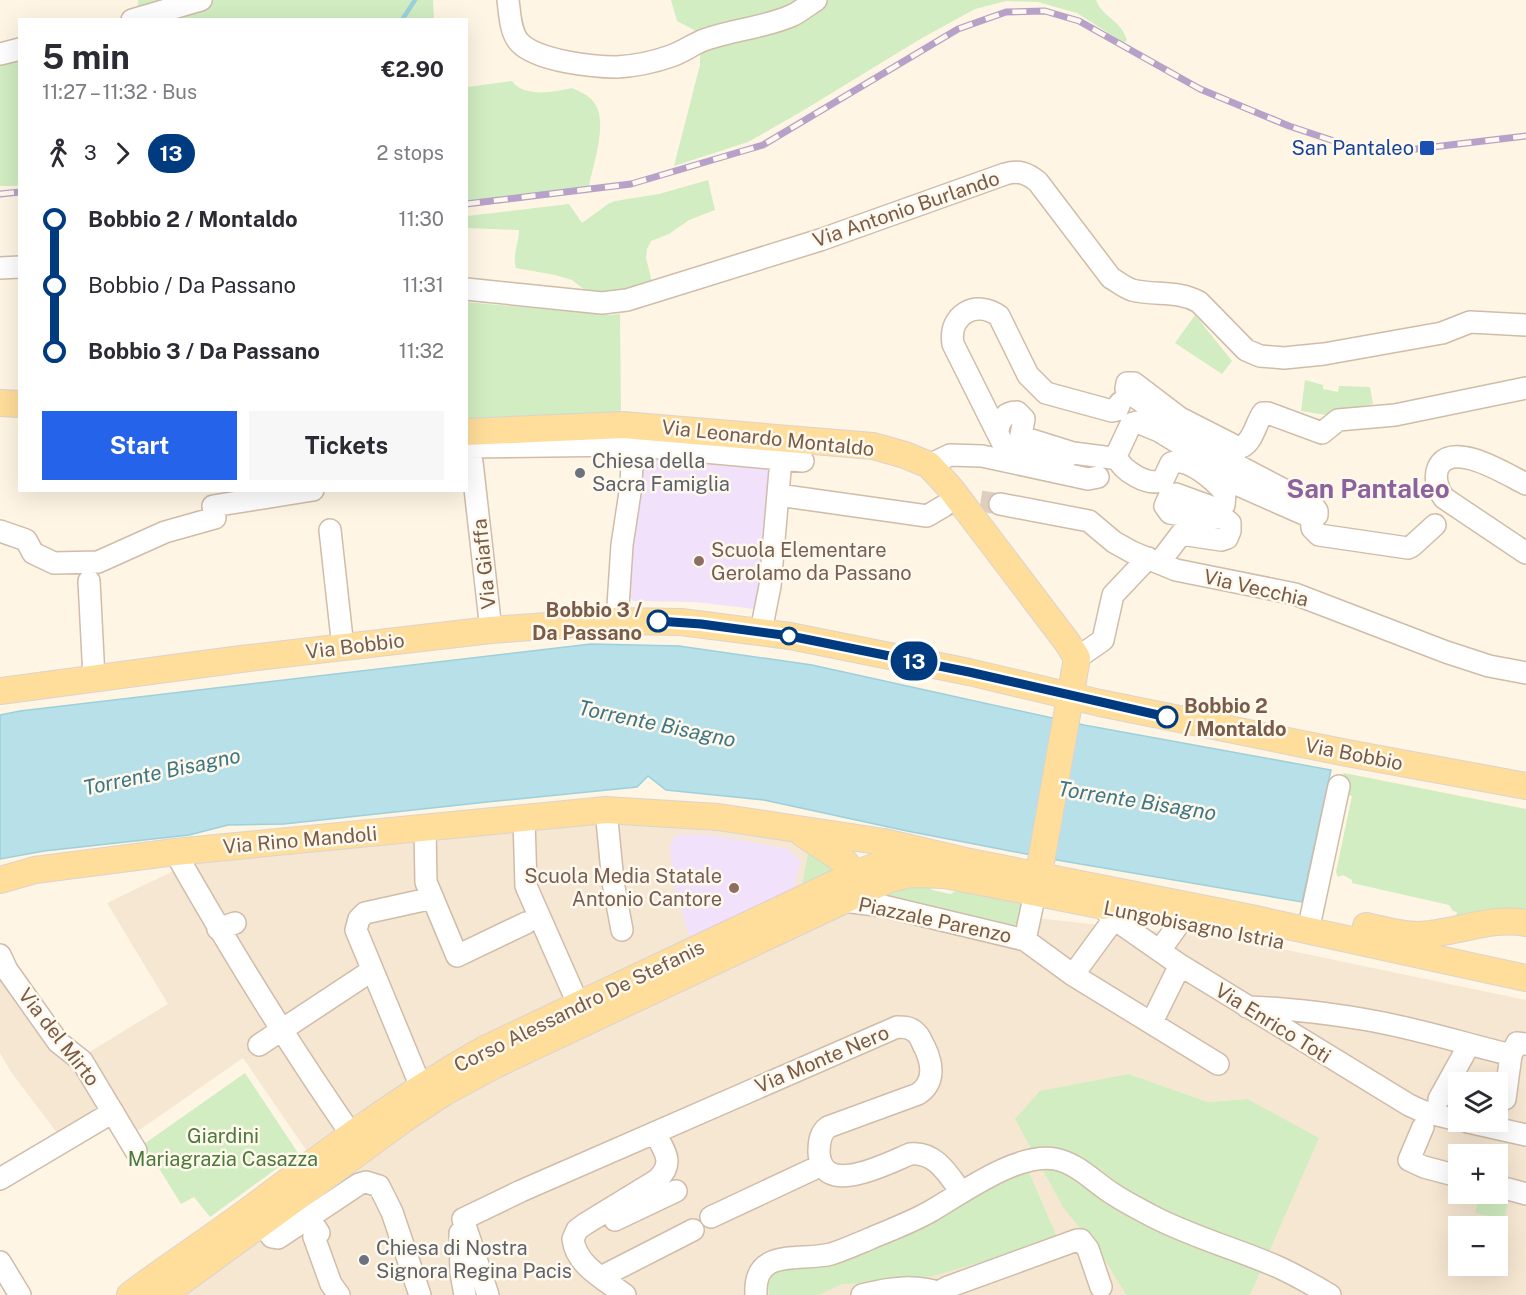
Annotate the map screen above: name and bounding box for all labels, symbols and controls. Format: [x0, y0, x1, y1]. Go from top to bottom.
text: 5 min [42, 38, 130, 76]
text: €2.90 [381, 56, 444, 82]
text: 11:27 – 11:32 · Bus [42, 80, 197, 104]
place label: San Pantaleo [1292, 136, 1414, 160]
icon: walk [42, 137, 75, 170]
icon: forward [106, 137, 139, 170]
marker: San Pantaleo [1418, 139, 1436, 157]
text: 3 [84, 141, 97, 165]
text: 13 [160, 141, 183, 166]
text: 2 stops [377, 141, 444, 165]
street label: Via Antonio Burlando [810, 166, 1002, 252]
text: Bobbio 2 / Montaldo [88, 206, 298, 232]
text: 11:30 [399, 207, 444, 231]
text: Bobbio / Da Passano [88, 272, 296, 298]
text: 11:31 [402, 273, 444, 297]
text: Bobbio 3 / Da Passano [88, 338, 320, 364]
text: 11:32 [399, 339, 444, 363]
button: Start [42, 411, 237, 480]
button: Tickets [249, 411, 444, 480]
street label: Via Leonardo Montaldo [660, 415, 876, 461]
place label: Chiesa della Sacra Famiglia [592, 449, 730, 496]
marker: Chiesa della Sacra Famiglia [573, 466, 587, 480]
district label: San Pantaleo [1286, 473, 1450, 504]
street label: Via Giaffa [467, 517, 501, 611]
place label: Scuola Elementare Gerolamo da Passano [711, 538, 912, 585]
marker: Scuola Elementare Gerolamo da Passano [692, 554, 706, 568]
street label: Via Vecchia [1201, 564, 1311, 612]
place label: Bobbio 3 / Da Passano [532, 598, 642, 645]
marker: Bobbio 3 / Da Passano [647, 610, 669, 632]
unlabelled marker [780, 627, 798, 645]
street label: Via Bobbio [304, 628, 406, 664]
line badge: 13 [887, 642, 941, 680]
text: 13 [903, 649, 925, 674]
place label: Bobbio 2 / Montaldo [1184, 694, 1287, 741]
water label: Torrente Bisagno [576, 695, 738, 752]
marker: Bobbio 2 / Montaldo [1156, 706, 1178, 728]
street label: Via Bobbio [1303, 733, 1405, 775]
water label: Torrente Bisagno [81, 743, 243, 800]
water label: Torrente Bisagno [1056, 776, 1218, 825]
street label: Via Rino Mandoli [222, 821, 378, 859]
place label: Scuola Media Statale Antonio Cantore [524, 864, 722, 911]
marker: Scuola Media Statale Antonio Cantore [727, 881, 741, 895]
street label: Piazzale Parenzo [856, 892, 1014, 948]
street label: Lungobisagno Istria [1102, 896, 1286, 954]
street label: Corso Alessandro De Stefanis [450, 935, 708, 1077]
street label: Via Enrico Toti [1211, 978, 1335, 1068]
street label: Via del Mirto [13, 983, 105, 1091]
street label: Via Monte Nero [751, 1020, 893, 1098]
map controls [1448, 1072, 1508, 1276]
button: layers [1448, 1072, 1508, 1132]
park label: Giardini Mariagrazia Casazza [128, 1124, 318, 1171]
button: + [1448, 1144, 1508, 1204]
button: − [1448, 1216, 1508, 1276]
place label: Chiesa di Nostra Signora Regina Pacis [376, 1236, 572, 1283]
marker: Chiesa di Nostra Signora Regina Pacis [357, 1253, 371, 1267]

